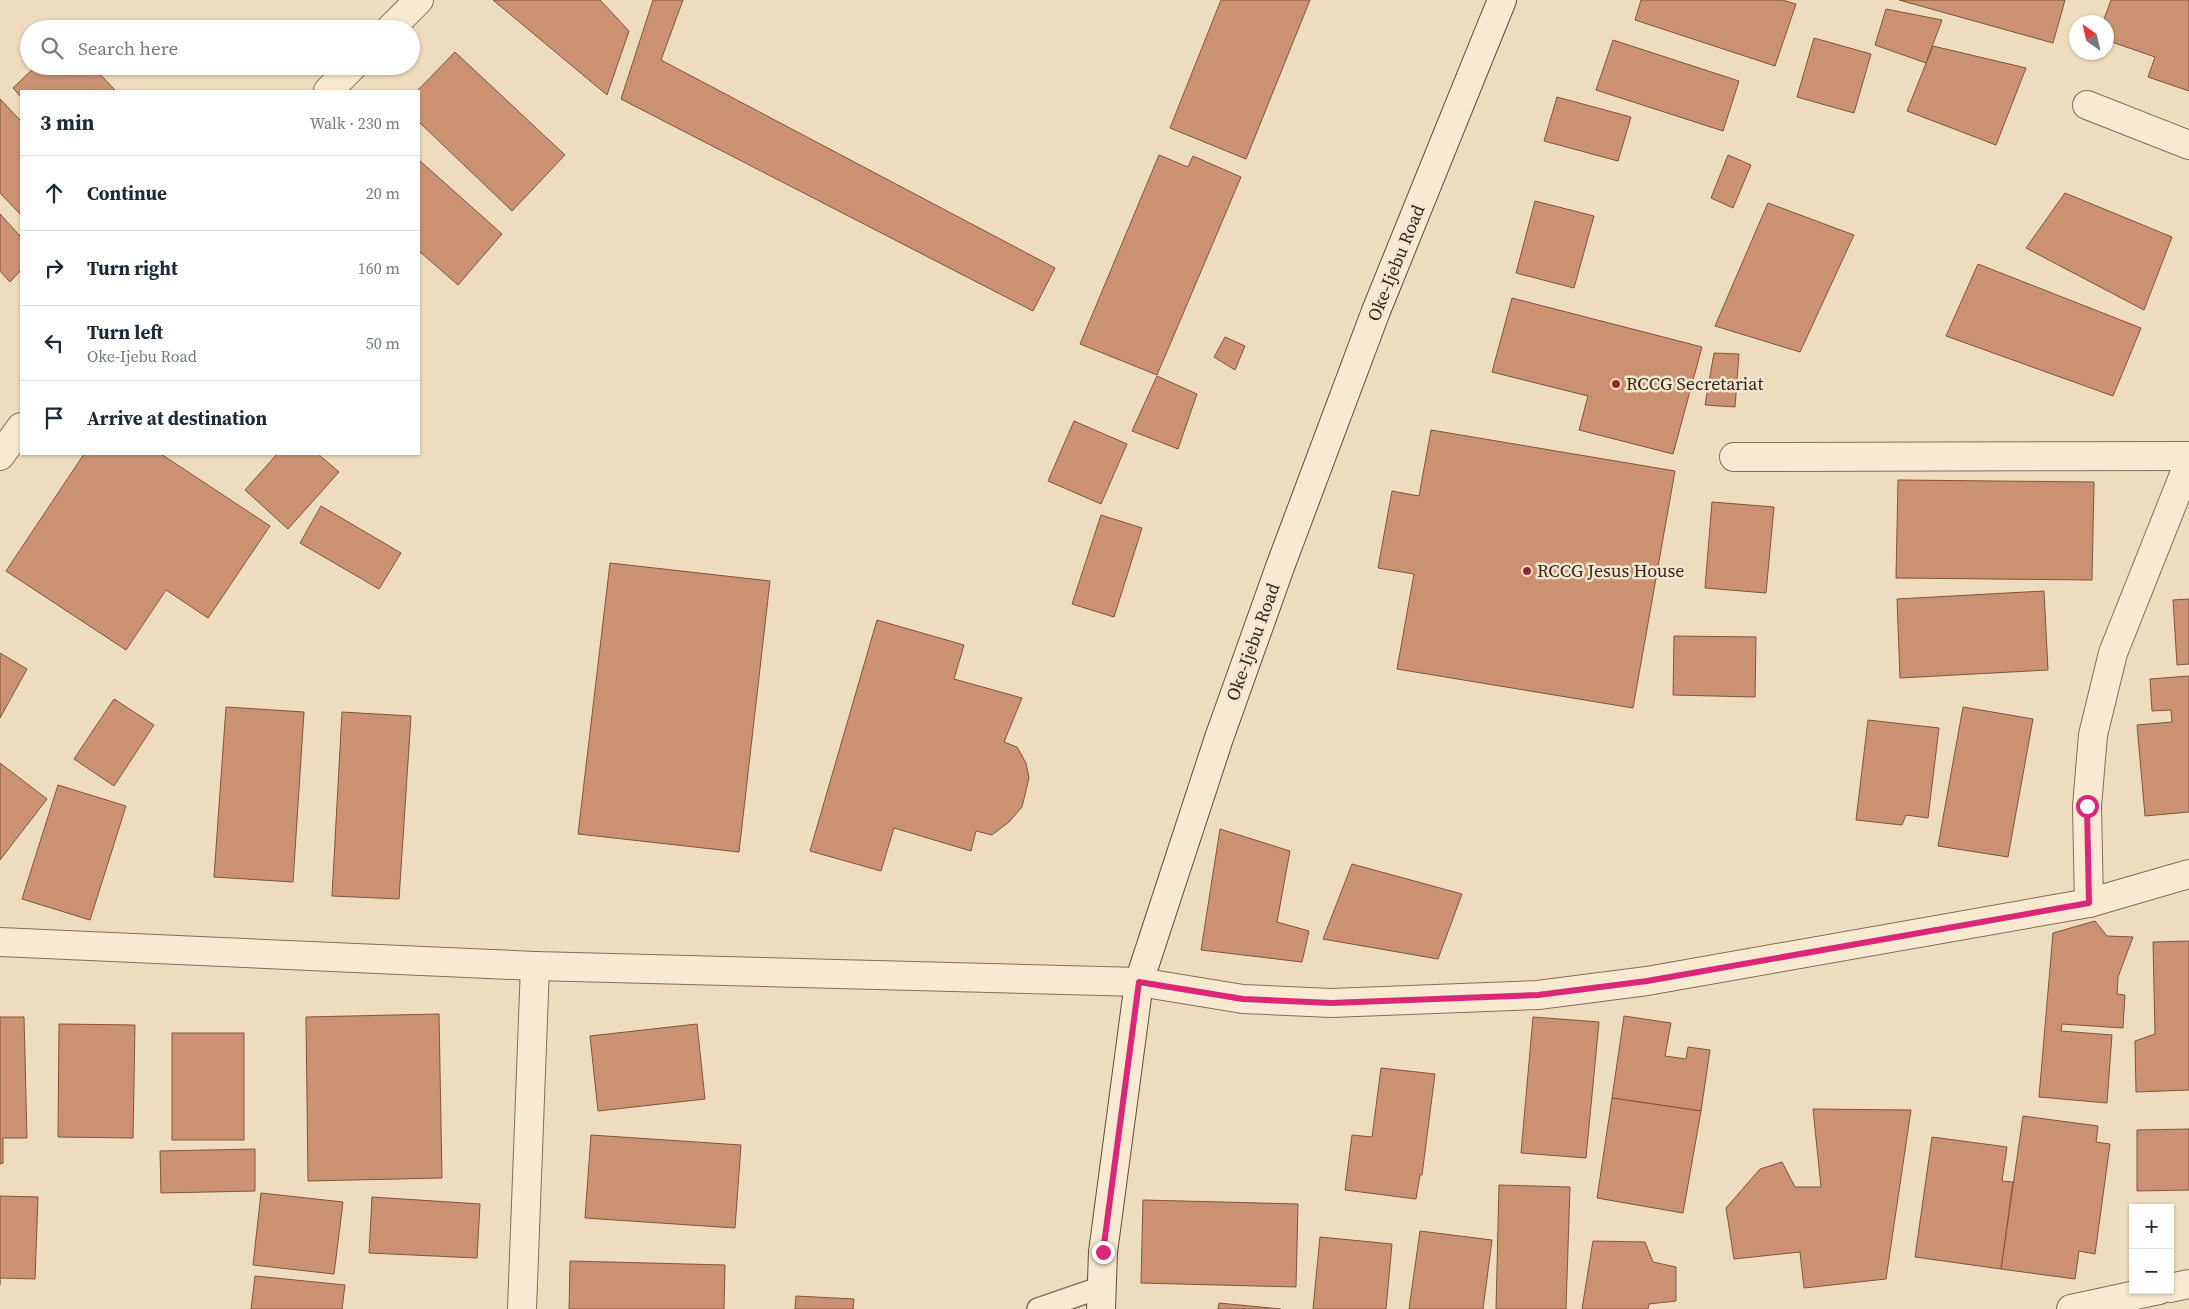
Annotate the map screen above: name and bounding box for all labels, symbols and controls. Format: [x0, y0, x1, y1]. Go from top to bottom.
north arrow [2069, 15, 2114, 60]
search box [20, 20, 420, 75]
icon: search [38, 34, 66, 62]
text: Search here [78, 35, 178, 61]
text: 3 min [40, 108, 95, 137]
text: Walk · 230 m [310, 112, 400, 134]
icon: ahead [40, 179, 68, 207]
text: Continue [87, 180, 167, 206]
text: 20 m [366, 182, 400, 204]
street label: Oke-Ijebu Road [1361, 201, 1430, 325]
icon: right [40, 254, 68, 282]
text: Turn right [87, 255, 178, 281]
text: 160 m [358, 257, 400, 279]
text: Turn left [87, 319, 163, 345]
icon: left [40, 329, 68, 357]
text: 50 m [366, 332, 400, 354]
text: Oke-Ijebu Road [87, 345, 197, 367]
place label: RCCG Secretariat [1626, 371, 1763, 396]
marker: RCCG Secretariat [1610, 378, 1622, 390]
icon: arrive [40, 404, 68, 432]
text: Arrive at destination [87, 405, 267, 431]
place label: RCCG Jesus House [1537, 558, 1684, 583]
marker: RCCG Jesus House [1521, 565, 1533, 577]
street label: Oke-Ijebu Road [1220, 580, 1285, 704]
route start [2076, 795, 2099, 818]
map controls [2129, 1204, 2174, 1294]
button: + [2129, 1204, 2174, 1249]
route end [1092, 1241, 1115, 1264]
button: − [2129, 1249, 2174, 1294]

